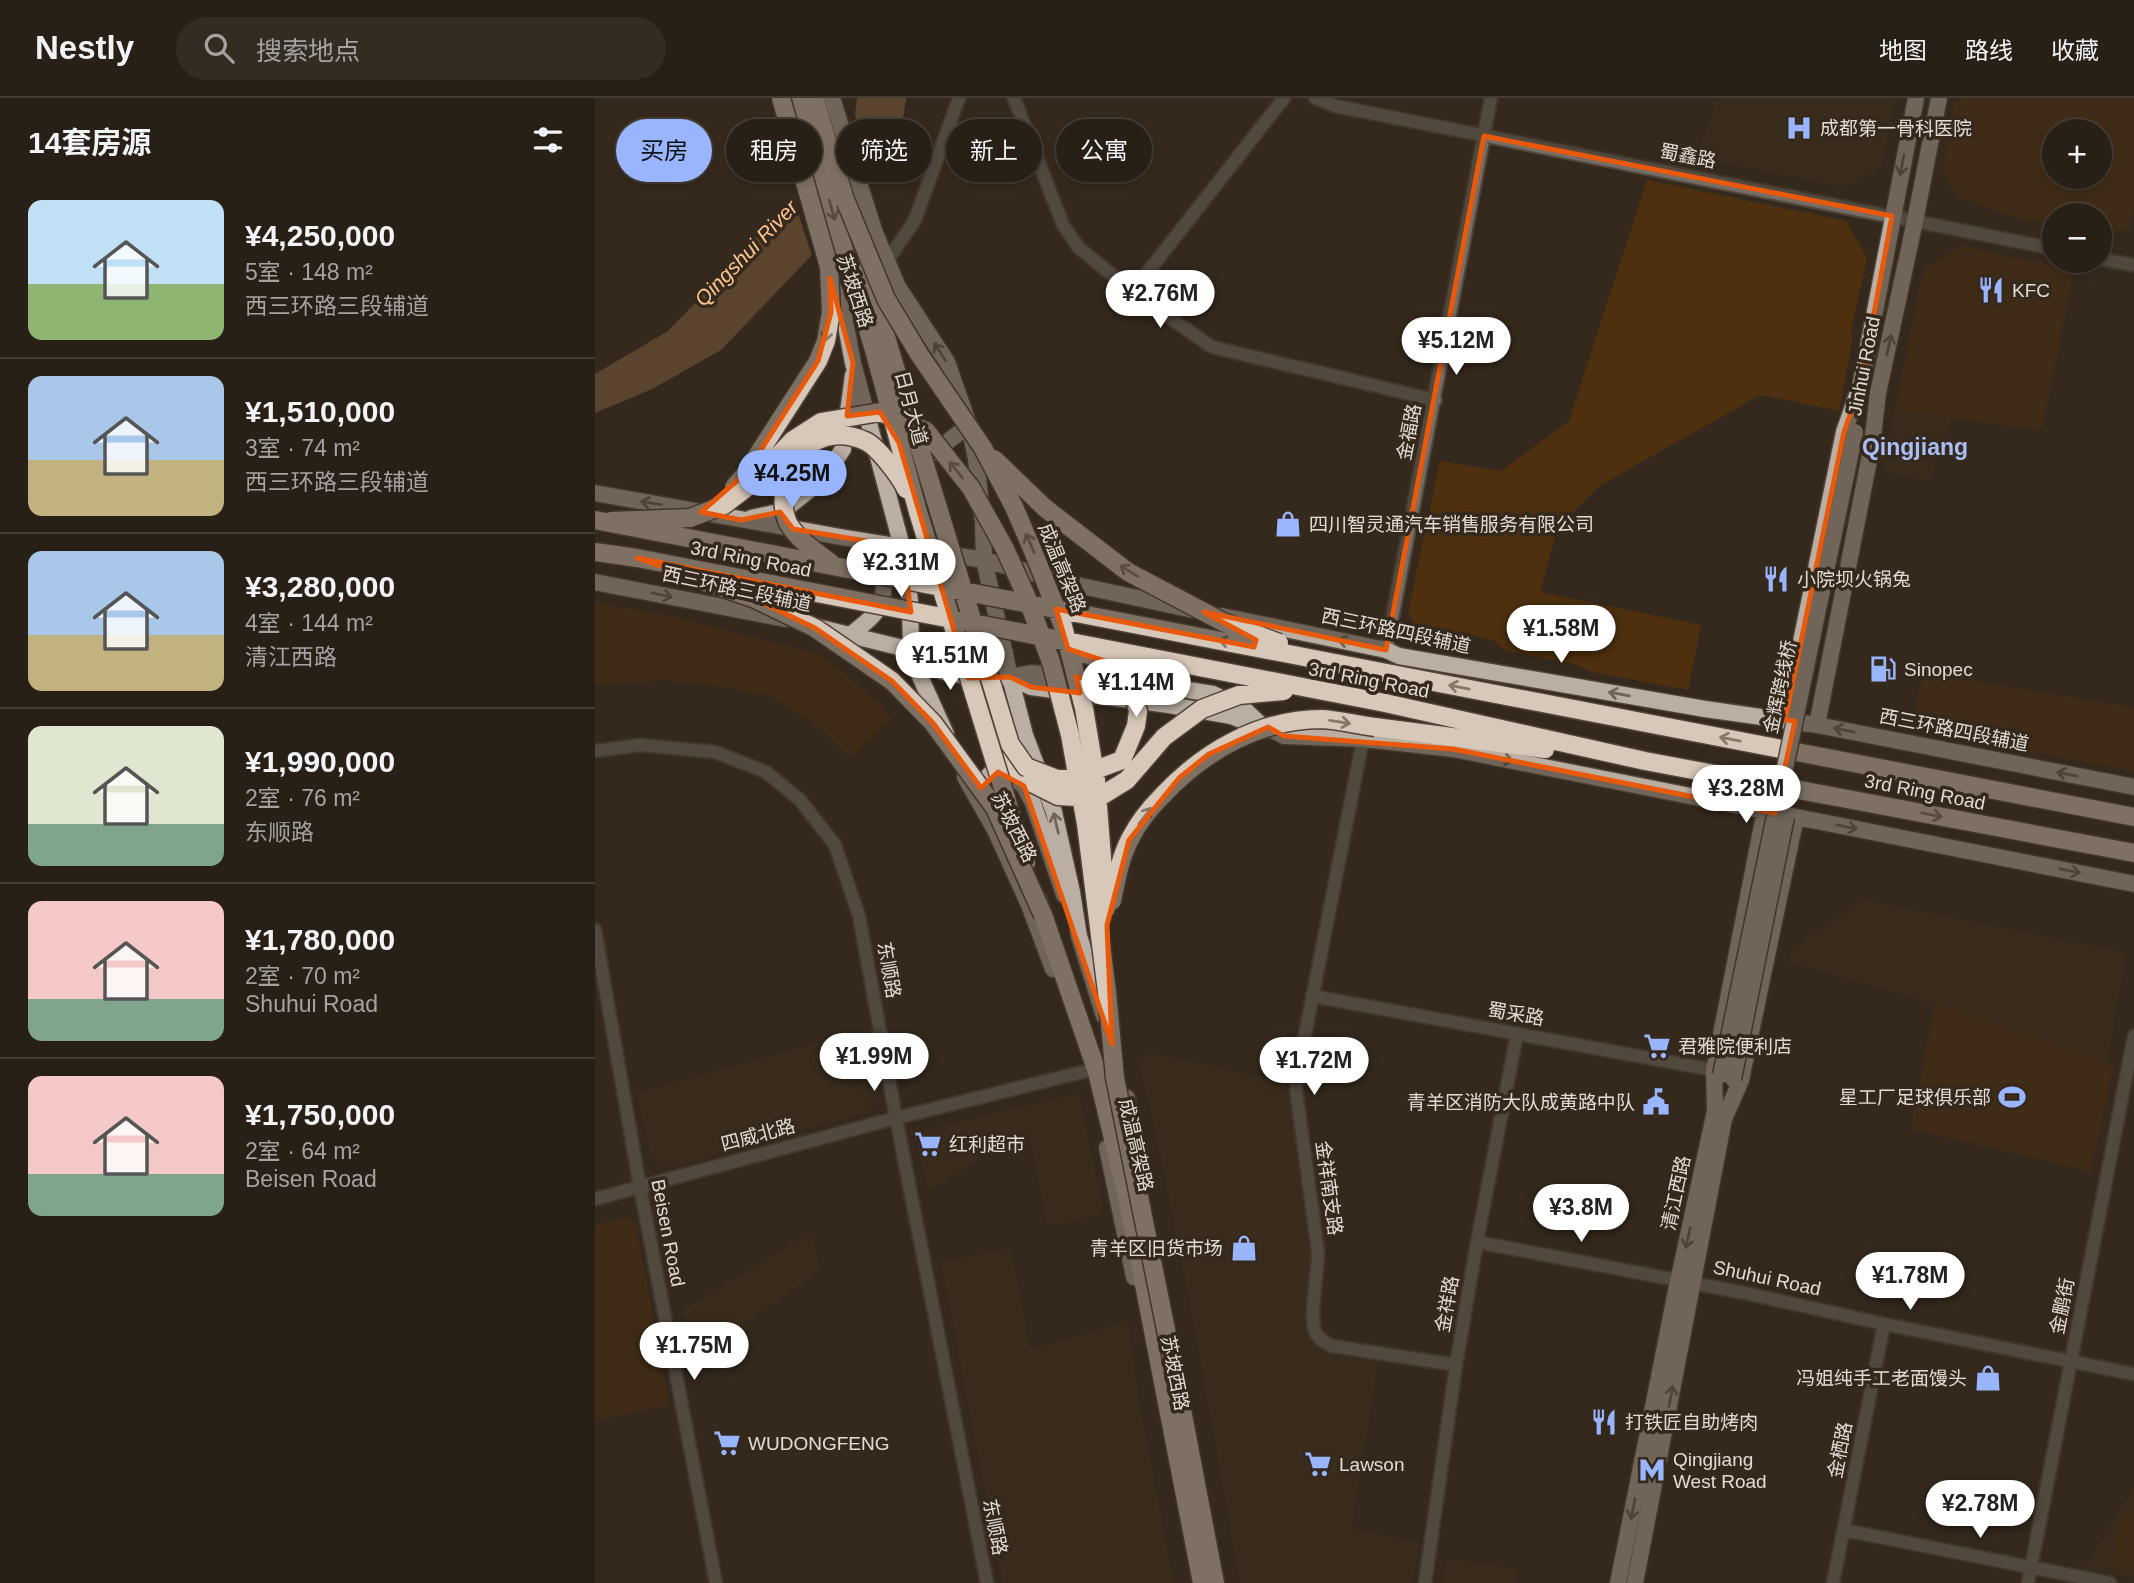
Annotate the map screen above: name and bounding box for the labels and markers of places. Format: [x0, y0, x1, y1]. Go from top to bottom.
hospital icon: 成都第一骨科医院 [1784, 113, 1814, 143]
place label: 成都第一骨科医院 [1820, 118, 1972, 139]
pin: ¥2.76M [1103, 271, 1217, 330]
restaurant icon: KFC [1976, 275, 2006, 305]
place label: KFC [2012, 280, 2050, 301]
pin: ¥5.12M [1399, 317, 1513, 377]
pin: ¥4.25M [735, 450, 849, 510]
shop icon: 四川智灵通汽车销售服务有限公司 [1273, 509, 1303, 539]
place label: 四川智灵通汽车销售服务有限公司 [1309, 514, 1594, 535]
pin: ¥2.31M [844, 540, 958, 599]
restaurant icon: 小院坝火锅兔 [1761, 564, 1791, 594]
place label: 小院坝火锅兔 [1797, 569, 1911, 590]
pin: ¥1.58M [1504, 606, 1618, 665]
pin: ¥1.51M [893, 632, 1007, 692]
fuel station icon: Sinopec [1868, 654, 1898, 684]
place label: Sinopec [1904, 659, 1973, 680]
pin: ¥1.14M [1079, 660, 1193, 719]
pin: ¥3.28M [1689, 766, 1803, 825]
supermarket icon: 君雅院便利店 [1642, 1031, 1672, 1061]
pin: ¥1.99M [817, 1034, 931, 1093]
place label: 君雅院便利店 [1678, 1036, 1792, 1057]
pin: ¥1.72M [1257, 1038, 1371, 1097]
sports icon: 星工厂足球俱乐部 [1997, 1082, 2027, 1112]
public building icon: 青羊区消防大队成黄路中队 [1641, 1087, 1671, 1117]
place label: 星工厂足球俱乐部 [1839, 1087, 1991, 1108]
place label: 青羊区消防大队成黄路中队 [1407, 1092, 1635, 1113]
supermarket icon: 红利超市 [913, 1129, 943, 1159]
place label: 红利超市 [949, 1134, 1025, 1155]
pin: ¥3.8M [1532, 1184, 1630, 1244]
shop icon: 青羊区旧货市场 [1229, 1233, 1259, 1263]
place label: 青羊区旧货市场 [1090, 1238, 1223, 1259]
pin: ¥1.78M [1853, 1252, 1967, 1312]
pin: ¥1.75M [637, 1322, 751, 1382]
shop icon: 冯姐纯手工老面馒头 [1973, 1363, 2003, 1393]
place label: 冯姐纯手工老面馒头 [1796, 1368, 1967, 1389]
restaurant icon: 打铁匠自助烤肉 [1589, 1407, 1619, 1437]
place label: 打铁匠自助烤肉 [1625, 1412, 1758, 1433]
supermarket icon: WUDONGFENG [712, 1428, 742, 1458]
place label: WUDONGFENG [748, 1433, 889, 1454]
supermarket icon: Lawson [1303, 1449, 1333, 1479]
place label: Qingjiang West Road [1673, 1449, 1767, 1492]
place label: Lawson [1339, 1454, 1405, 1475]
metro station icon: Qingjiang West Road [1637, 1455, 1667, 1485]
pin: ¥2.78M [1923, 1480, 2037, 1540]

